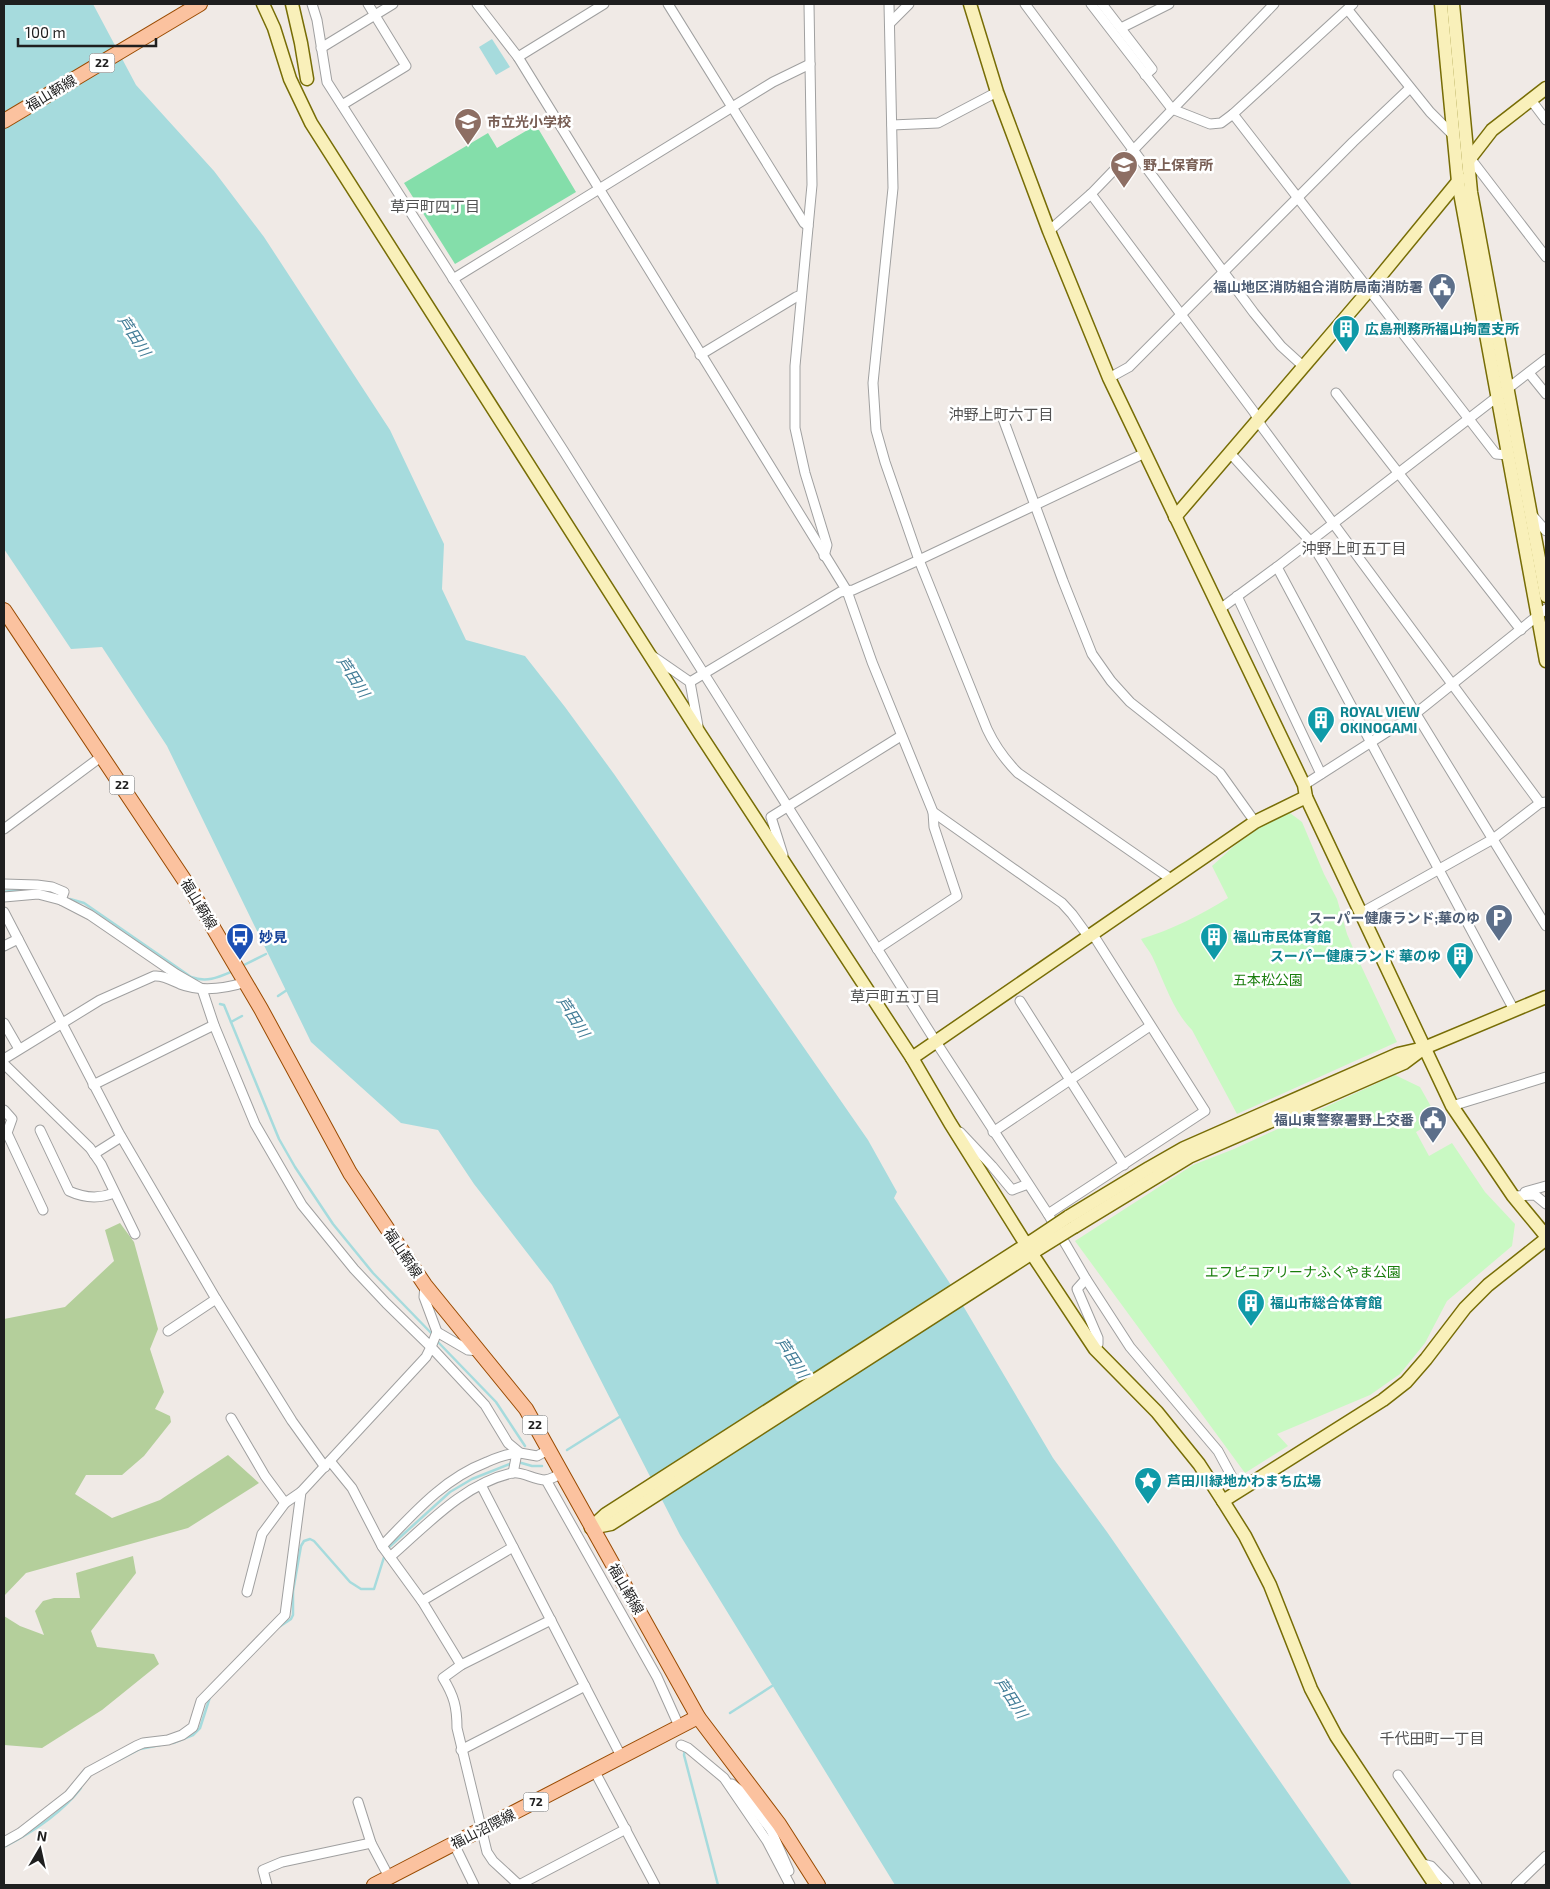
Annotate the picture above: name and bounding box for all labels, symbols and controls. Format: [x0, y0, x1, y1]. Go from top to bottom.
scale bar [18, 15, 155, 47]
text: 100 m [25, 23, 66, 41]
road number: 22 [90, 54, 114, 72]
street label: 福山鞆線 [22, 71, 79, 114]
school or university icon: 市立光小学校 [453, 107, 483, 146]
place label: 市立光小学校 [487, 113, 571, 130]
school or university icon: 野上保育所 [1109, 150, 1139, 189]
place label: 野上保育所 [1143, 156, 1213, 173]
district label: 草戸町四丁目 [390, 197, 480, 215]
public building icon: 福山地区消防組合消防局南消防署 [1427, 272, 1457, 311]
place label: 福山地区消防組合消防局南消防署 [1213, 278, 1423, 295]
water label: 芦田川 [115, 312, 156, 361]
building icon: 広島刑務所福山拘置支所 [1331, 314, 1361, 353]
place label: 広島刑務所福山拘置支所 [1365, 320, 1519, 337]
district label: 沖野上町六丁目 [948, 405, 1054, 423]
district label: 沖野上町五丁目 [1301, 539, 1407, 557]
water label: 芦田川 [334, 653, 375, 702]
place label: ROYAL VIEW OKINOGAMI [1340, 703, 1420, 736]
building icon: ROYAL VIEW OKINOGAMI [1306, 705, 1336, 744]
road number: 22 [110, 776, 134, 794]
street label: 福山鞆線 [178, 875, 221, 932]
parking icon: スーパー健康ランド;華のゆ [1484, 903, 1514, 942]
place label: スーパー健康ランド;華のゆ [1309, 909, 1480, 926]
bus stop icon: 妙見 [225, 922, 255, 961]
building icon: 福山市民体育館 [1199, 922, 1229, 961]
place label: 妙見 [259, 928, 287, 945]
place label: 福山市民体育館 [1233, 928, 1331, 945]
building icon: スーパー健康ランド 華のゆ [1445, 941, 1475, 980]
place label: スーパー健康ランド 華のゆ [1270, 947, 1441, 964]
park label: 五本松公園 [1233, 971, 1303, 988]
district label: 草戸町五丁目 [850, 987, 940, 1005]
water label: 芦田川 [554, 993, 595, 1042]
public building icon: 福山東警察署野上交番 [1418, 1105, 1448, 1144]
place label: 福山東警察署野上交番 [1274, 1111, 1414, 1128]
street label: 福山鞆線 [381, 1225, 426, 1281]
park label: エフピコアリーナふくやま公園 [1205, 1263, 1401, 1280]
building icon: 福山市総合体育館 [1236, 1288, 1266, 1327]
place label: 福山市総合体育館 [1270, 1294, 1382, 1311]
water label: 芦田川 [773, 1334, 814, 1383]
road number: 22 [522, 1416, 548, 1434]
place icon: 芦田川緑地かわまち広場 [1133, 1466, 1163, 1505]
place label: 芦田川緑地かわまち広場 [1167, 1472, 1321, 1489]
street label: 福山鞆線 [605, 1560, 648, 1617]
water label: 芦田川 [992, 1674, 1033, 1723]
district label: 千代田町一丁目 [1379, 1729, 1485, 1747]
road number: 72 [524, 1792, 548, 1811]
street label: 福山沼隈線 [448, 1805, 518, 1852]
north arrow [15, 1824, 65, 1874]
text: N [36, 1826, 48, 1845]

